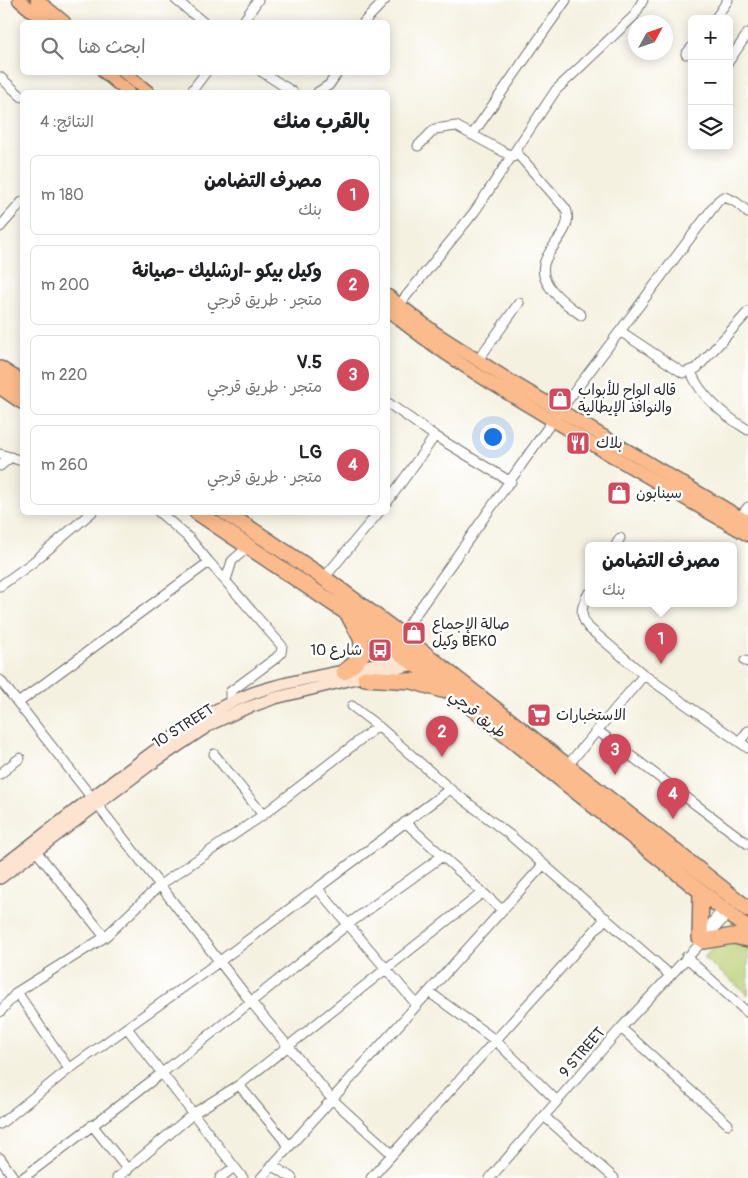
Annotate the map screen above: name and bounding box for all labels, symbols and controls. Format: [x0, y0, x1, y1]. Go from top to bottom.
north arrow [628, 15, 673, 60]
map controls [688, 15, 733, 150]
button: + [688, 15, 733, 60]
search box [20, 20, 390, 75]
icon: search [38, 34, 66, 62]
text: ابحث هنا [78, 35, 146, 59]
button: − [688, 60, 733, 105]
button: layers [688, 105, 733, 150]
text: بالقرب منك [273, 108, 370, 135]
text: النتائج: 4 [40, 112, 94, 132]
text: مصرف التضامن [204, 169, 322, 193]
text: 180 m [41, 185, 84, 205]
text: 1 [350, 185, 356, 205]
text: بنك [298, 200, 322, 220]
text: وكيل بيكو -ارشليك -صيانة [132, 259, 322, 283]
text: 200 m [41, 275, 90, 295]
text: 2 [349, 275, 357, 295]
text: متجر · طريق قرجي [207, 290, 322, 310]
text: V.5 [297, 350, 322, 374]
text: 220 m [41, 365, 88, 385]
text: 3 [349, 365, 357, 385]
text: متجر · طريق قرجي [207, 377, 322, 397]
place label: قاله الواح للأبواب والنوافذ الإيطالية [578, 380, 676, 417]
shop icon: قاله الواح للأبواب والنوافذ الإيطالية [547, 386, 573, 412]
your location [480, 424, 506, 450]
restaurant icon: بلاك [565, 430, 591, 456]
place label: بلاك [596, 434, 623, 453]
text: LG [299, 440, 322, 464]
text: 260 m [41, 455, 88, 475]
text: 4 [348, 455, 358, 475]
text: متجر · طريق قرجي [207, 467, 322, 487]
shop icon: سينابون [606, 480, 632, 506]
place label: سينابون [636, 484, 682, 503]
popup [585, 542, 737, 607]
text: مصرف التضامن [602, 549, 720, 573]
text: بنك [602, 580, 626, 600]
place label: صالة الإجماع وكيل BEKO [432, 615, 510, 651]
shop icon: صالة الإجماع وكيل BEKO [401, 620, 427, 646]
pin: 1 [645, 623, 677, 664]
bus stop icon: شارع 10 [367, 637, 393, 663]
place label: شارع 10 [310, 641, 362, 660]
street label: طريق قرجي [444, 686, 510, 745]
street label: 10 STREET [149, 700, 218, 753]
supermarket icon: الاستخبارات [526, 702, 552, 728]
place label: الاستخبارات [556, 706, 626, 725]
pin: 2 [426, 716, 458, 757]
pin: 3 [599, 734, 631, 775]
pin: 4 [657, 778, 689, 819]
street label: 9 STREET [555, 1023, 609, 1081]

